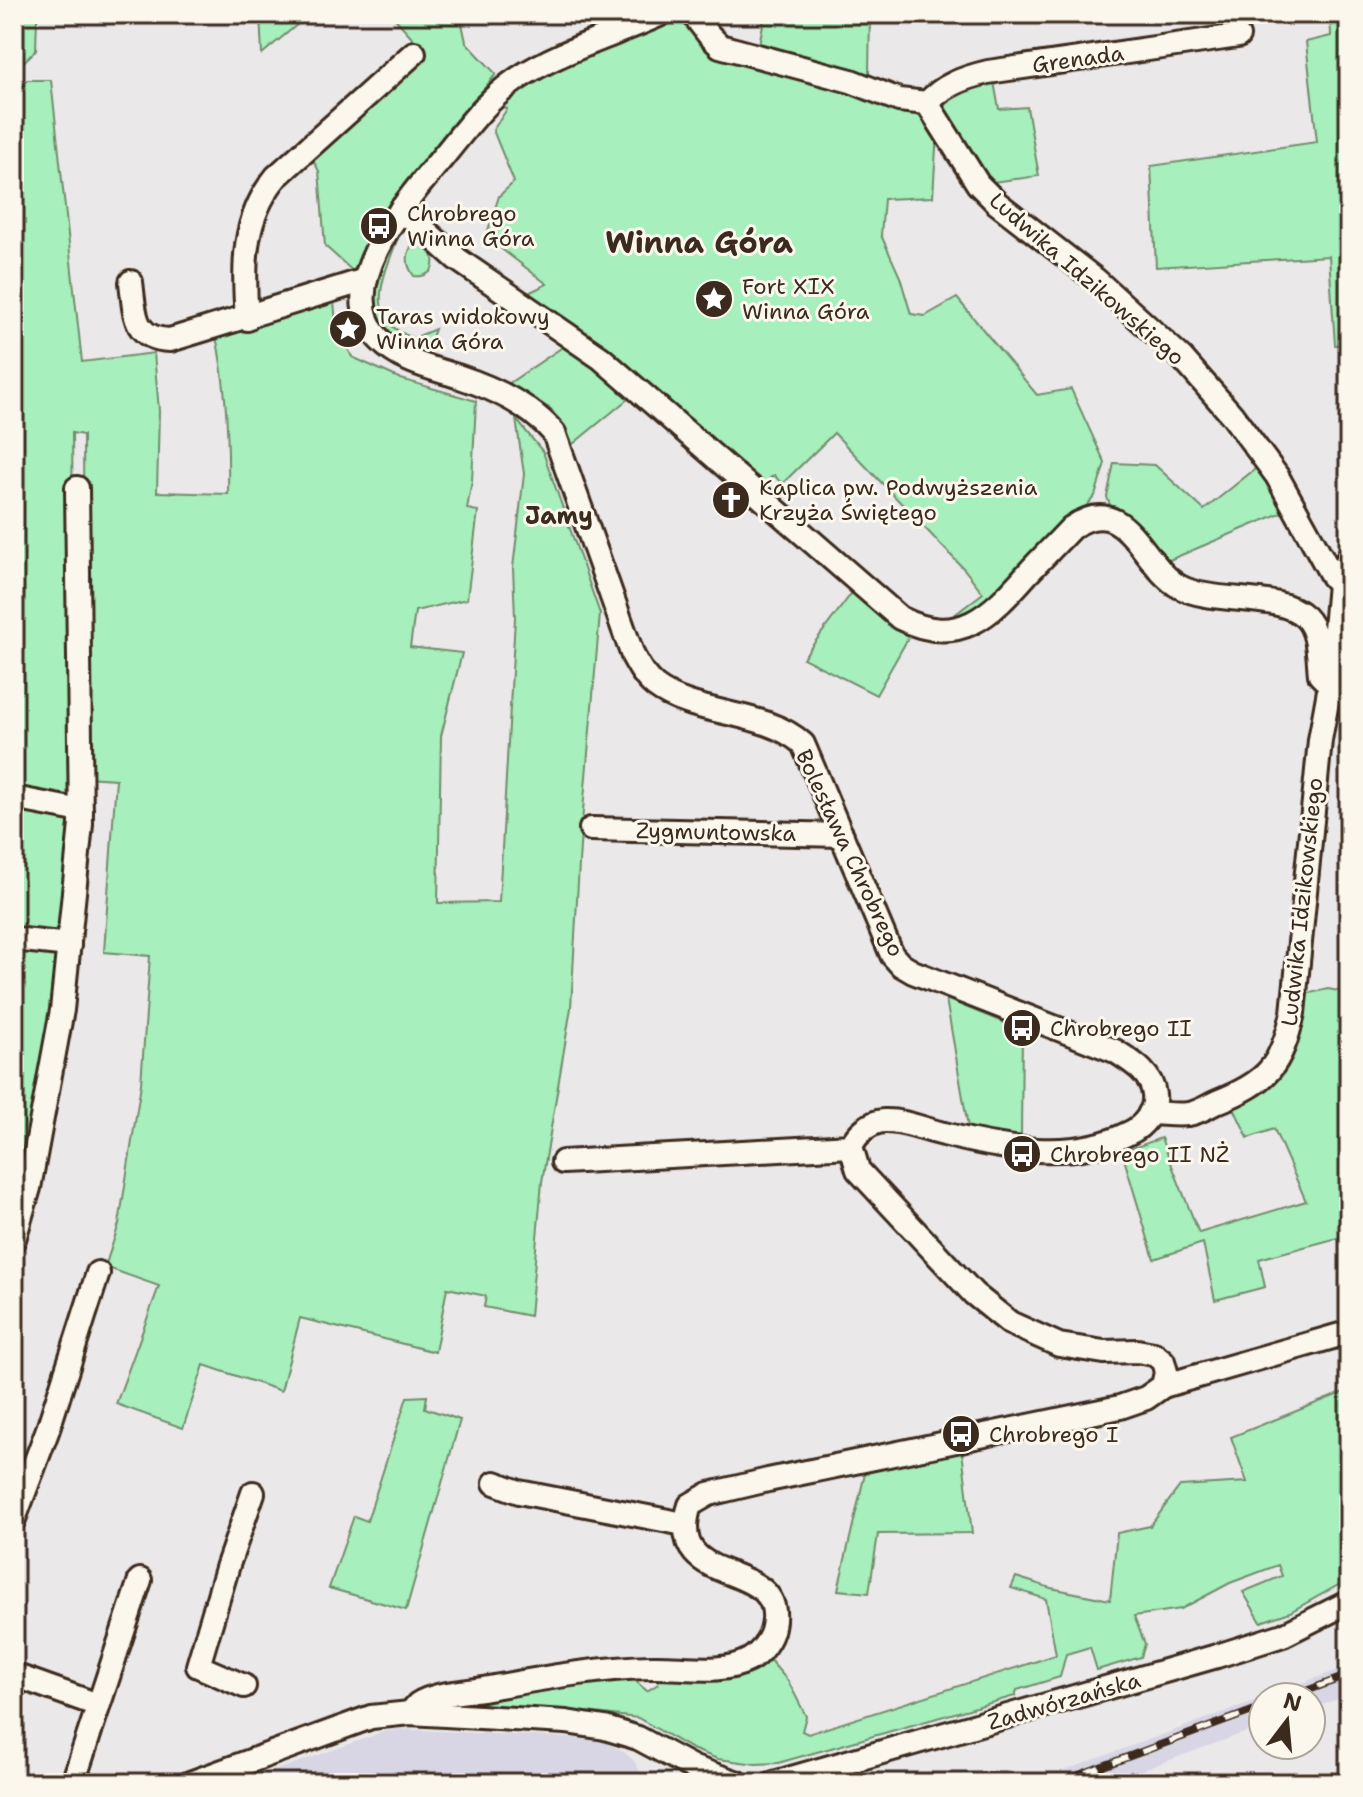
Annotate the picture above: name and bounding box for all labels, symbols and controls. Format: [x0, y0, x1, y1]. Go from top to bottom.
street label: Grenada [1030, 38, 1126, 80]
street label: Ludwika Idzikowskiego [983, 186, 1191, 372]
place label: Chrobrego Winna Góra [407, 199, 535, 253]
bus stop icon: Chrobrego Winna Góra [358, 205, 400, 247]
district label: Winna Góra [605, 222, 793, 263]
place label: Fort XIX Winna Góra [742, 272, 870, 326]
place icon: Fort XIX Winna Góra [693, 278, 735, 320]
place label: Taras widokowy Winna Góra [376, 302, 550, 356]
place icon: Taras widokowy Winna Góra [327, 308, 369, 350]
place label: Kaplica pw. Podwyższenia Krzyża Świętego [759, 473, 1038, 527]
church icon: Kaplica pw. Podwyższenia Krzyża Świętego [710, 479, 752, 521]
district label: Jamy [525, 500, 593, 532]
street label: Bolesława Chrobrego [789, 745, 911, 961]
street label: Ludwika Idzikowskiego [1275, 776, 1329, 1028]
street label: Zygmuntowska [636, 816, 797, 848]
bus stop icon: Chrobrego II [1001, 1007, 1043, 1049]
place label: Chrobrego II [1050, 1014, 1192, 1043]
bus stop icon: Chrobrego II NŻ [1001, 1133, 1043, 1175]
place label: Chrobrego II NŻ [1050, 1140, 1229, 1169]
bus stop icon: Chrobrego I [940, 1413, 982, 1455]
place label: Chrobrego I [989, 1420, 1118, 1449]
street label: Zadwórzańska [984, 1665, 1144, 1737]
north arrow [1247, 1681, 1327, 1761]
text: N [1280, 1686, 1305, 1719]

